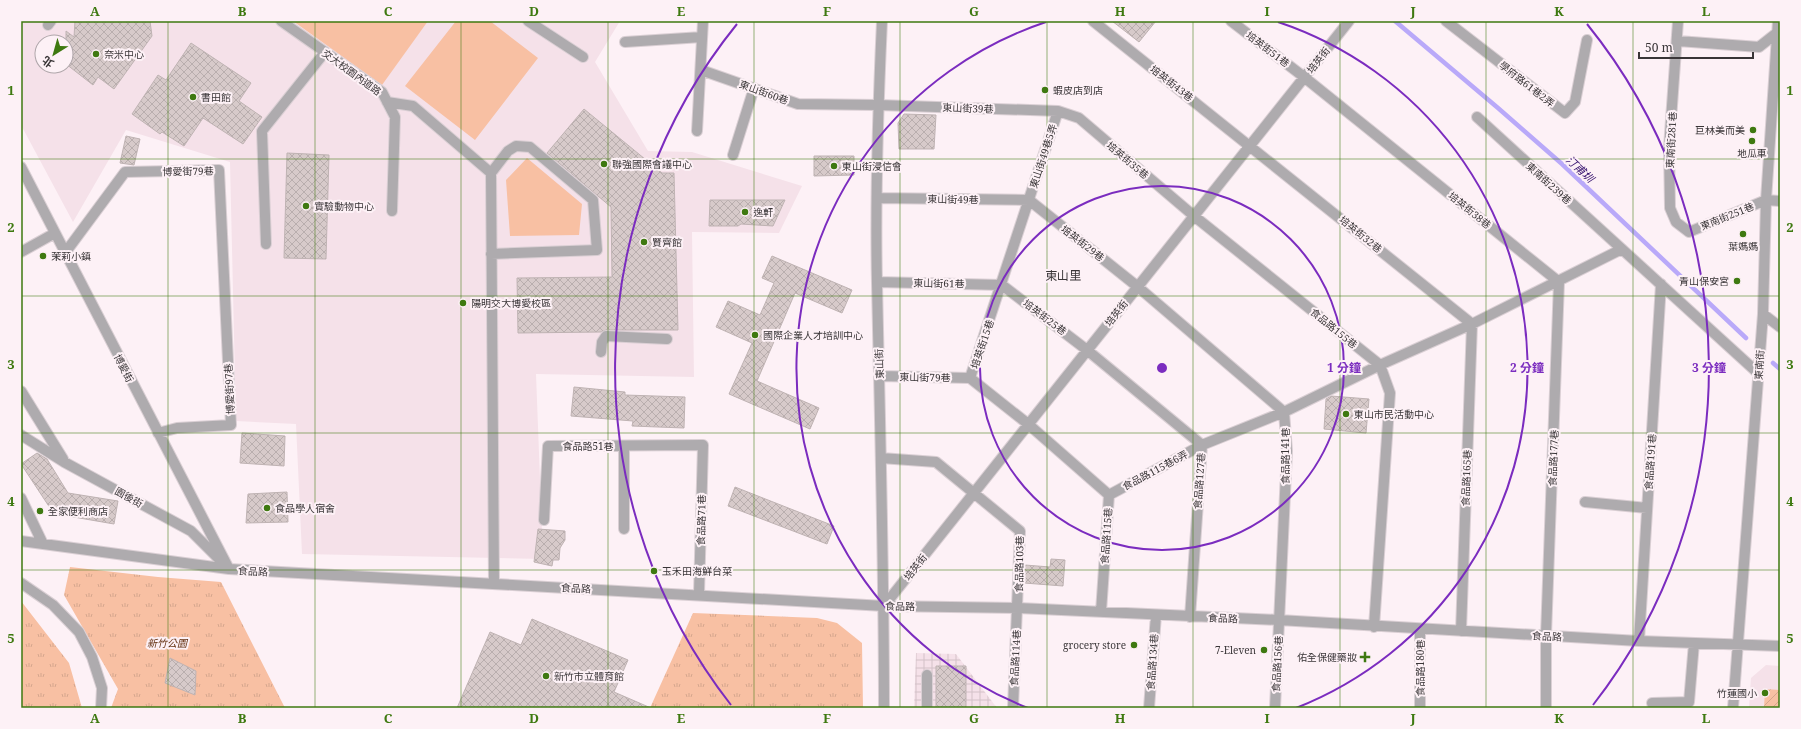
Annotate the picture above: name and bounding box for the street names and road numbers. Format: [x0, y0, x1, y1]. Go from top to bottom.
street label: 培英街51巷 [1243, 28, 1293, 70]
street label: 培英街 [1303, 44, 1333, 76]
street label: 交大校園內道路 [320, 46, 384, 98]
street label: 學府路61巷2弄 [1496, 58, 1558, 110]
street label: 培英街43巷 [1148, 62, 1196, 104]
street label: 東山街60巷 [738, 77, 790, 107]
street label: 東山街39巷 [942, 100, 994, 116]
street label: 東南街281巷 [1663, 111, 1679, 169]
street label: 東山街49巷5弄 [1026, 122, 1060, 190]
street label: 培英街35巷 [1104, 138, 1152, 182]
street label: 東南街239巷 [1523, 159, 1575, 207]
street label: 博愛街79巷 [162, 164, 214, 178]
street label: 培英街38巷 [1446, 188, 1494, 232]
street label: 東山街49巷 [927, 192, 979, 206]
street label: 東南街251巷 [1698, 199, 1756, 233]
street label: 培英街32巷 [1337, 212, 1385, 256]
street label: 培英街29巷 [1059, 222, 1107, 264]
street label: 東山街61巷 [913, 276, 965, 290]
street label: 培英街25巷 [1020, 296, 1070, 338]
street label: 培英街 [1101, 297, 1131, 329]
street label: 食品路155巷 [1308, 305, 1360, 351]
street label: 培英街15巷 [967, 318, 997, 370]
street label: 東山街 [871, 349, 887, 379]
street label: 東南街 [1751, 350, 1767, 380]
street label: 博愛街 [111, 351, 137, 385]
street label: 博愛街97巷 [221, 363, 237, 415]
street label: 東山街79巷 [899, 370, 951, 384]
street label: 食品路141巷 [1278, 428, 1292, 484]
street label: 食品路177巷 [1545, 429, 1561, 487]
street label: 食品路191巷 [1641, 433, 1659, 491]
street label: 食品路51巷 [562, 439, 614, 453]
street label: 食品路115巷6弄 [1120, 447, 1190, 493]
street label: 食品路165巷 [1458, 449, 1474, 507]
street label: 食品路127巷 [1190, 452, 1208, 510]
street label: 園後街 [112, 484, 146, 510]
street label: 食品路71巷 [694, 494, 708, 546]
street label: 食品路115巷 [1097, 507, 1115, 565]
street label: 食品路103巷 [1012, 535, 1026, 593]
street label: 培英街 [900, 551, 930, 583]
street label: 食品路 [238, 563, 268, 579]
street label: 食品路 [561, 580, 591, 596]
street label: 食品路 [885, 599, 915, 613]
street label: 食品路 [1208, 610, 1238, 626]
street label: 食品路 [1532, 628, 1562, 644]
street label: 食品路114巷 [1007, 629, 1023, 687]
street label: 食品路134巷 [1143, 633, 1161, 691]
street label: 食品路156巷 [1269, 635, 1285, 693]
street label: 食品路180巷 [1413, 640, 1427, 696]

